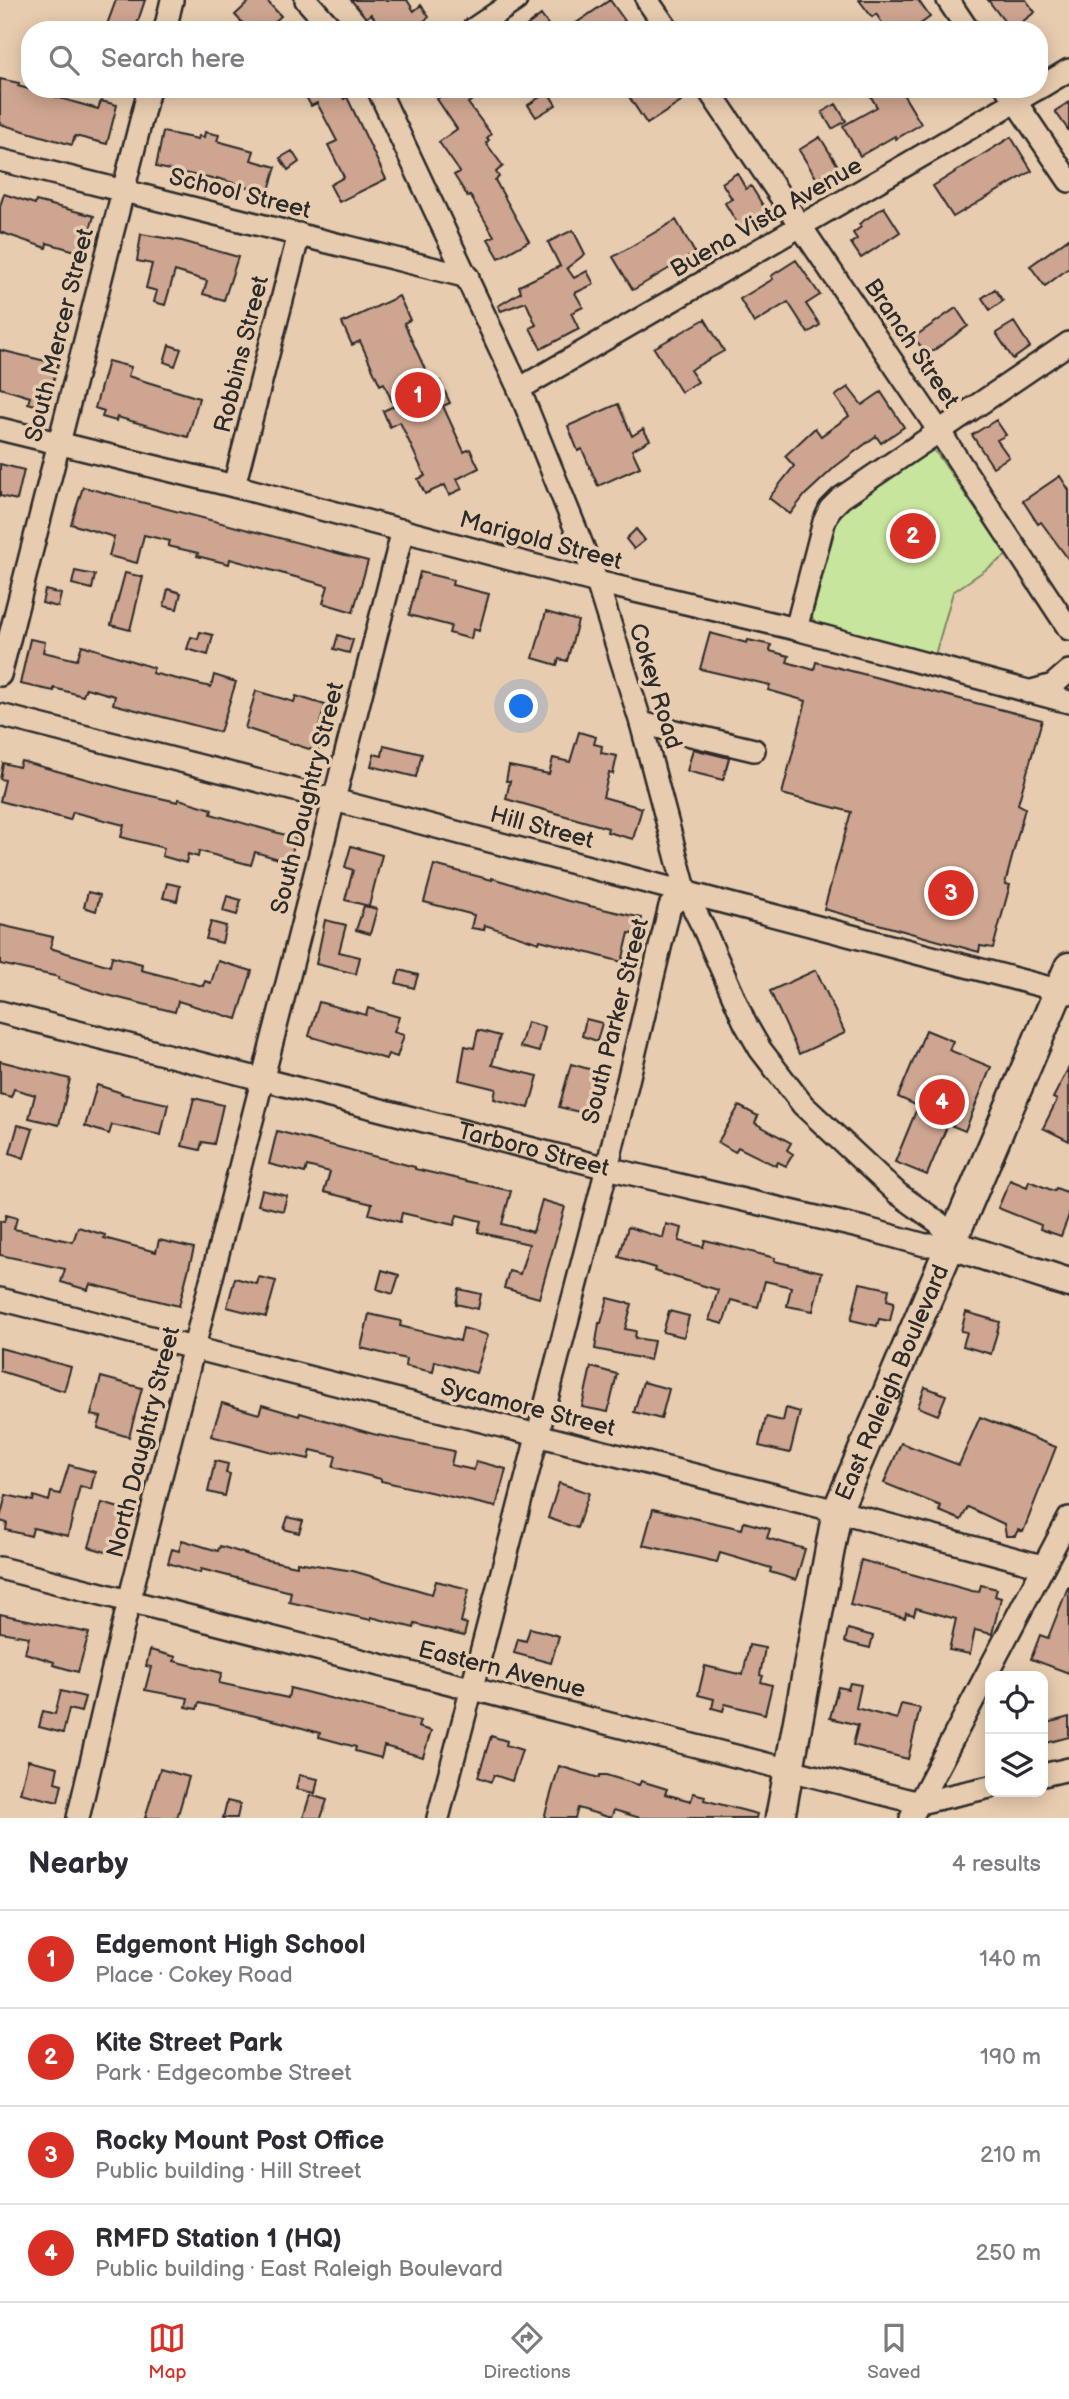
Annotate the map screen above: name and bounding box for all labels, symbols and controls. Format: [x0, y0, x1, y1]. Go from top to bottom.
search box [21, 21, 1048, 98]
icon: search [45, 41, 83, 79]
text: Search here [101, 44, 245, 75]
street label: Buena Vista Avenue [665, 151, 867, 284]
street label: School Street [166, 162, 314, 225]
street label: South Mercer Street [19, 225, 100, 445]
street label: Robbins Street [208, 272, 275, 436]
street label: Branch Street [858, 273, 966, 414]
pin: 1 [395, 369, 441, 421]
street label: Marigold Street [456, 505, 626, 576]
pin: 2 [890, 510, 936, 562]
street label: Cokey Road [623, 620, 688, 752]
street label: South Daughtry Street [265, 679, 351, 917]
your location [504, 689, 538, 723]
street label: Hill Street [487, 800, 597, 855]
pin: 3 [928, 867, 974, 919]
street label: South Parker Street [576, 915, 655, 1127]
pin: 4 [919, 1076, 965, 1128]
street label: Tarboro Street [455, 1116, 613, 1183]
street label: East Raleigh Boulevard [829, 1260, 955, 1505]
street label: North Daughtry Street [101, 1323, 186, 1561]
street label: Sycamore Street [438, 1372, 619, 1443]
street label: Eastern Avenue [415, 1635, 589, 1704]
map controls [985, 1671, 1048, 1797]
button: locate [985, 1671, 1048, 1734]
button: layers [985, 1734, 1048, 1797]
text: Nearby [28, 1846, 128, 1882]
text: 4 results [952, 1850, 1041, 1878]
text: Edgemont High School [95, 1930, 365, 1961]
text: 1 [46, 1945, 56, 1973]
text: 140 m [979, 1945, 1041, 1973]
text: Place · Cokey Road [95, 1961, 293, 1989]
text: Kite Street Park [95, 2028, 283, 2059]
text: 2 [44, 2043, 58, 2071]
text: 190 m [980, 2043, 1041, 2071]
text: Park · Edgecombe Street [95, 2059, 351, 2087]
text: Rocky Mount Post Office [95, 2126, 384, 2157]
text: 3 [44, 2141, 58, 2169]
text: 210 m [980, 2141, 1041, 2169]
text: Public building · Hill Street [95, 2157, 361, 2185]
text: RMFD Station 1 (HQ) [95, 2224, 342, 2255]
text: 4 [44, 2239, 58, 2267]
text: 250 m [975, 2239, 1041, 2267]
text: Public building · East Raleigh Boulevard [95, 2255, 503, 2283]
tab: Map [148, 2319, 187, 2384]
tab: Directions [483, 2319, 571, 2384]
tab: Saved [867, 2319, 921, 2384]

